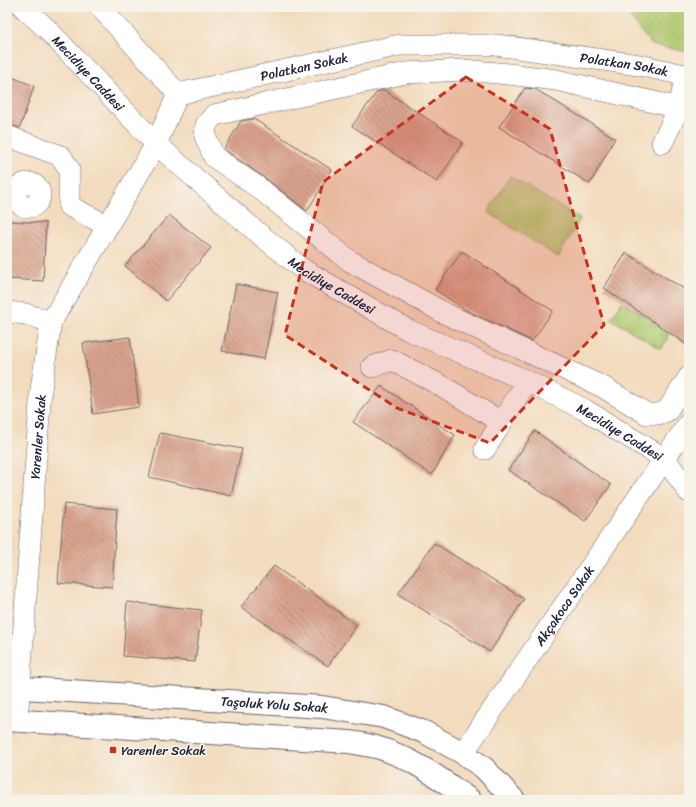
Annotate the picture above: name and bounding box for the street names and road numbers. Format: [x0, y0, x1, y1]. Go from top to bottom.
street label: Mecidiye Caddesi [46, 30, 131, 117]
street label: Polatkan Sokak [258, 46, 350, 88]
street label: Polatkan Sokak [579, 46, 671, 83]
street label: Mecidiye Caddesi [283, 250, 380, 321]
street label: Yarenler Sokak [24, 393, 53, 480]
street label: Mecidiye Caddesi [573, 397, 668, 468]
street label: Akçakoca Sokak [528, 560, 601, 652]
street label: Taşoluk Yolu Sokak [220, 690, 330, 720]

